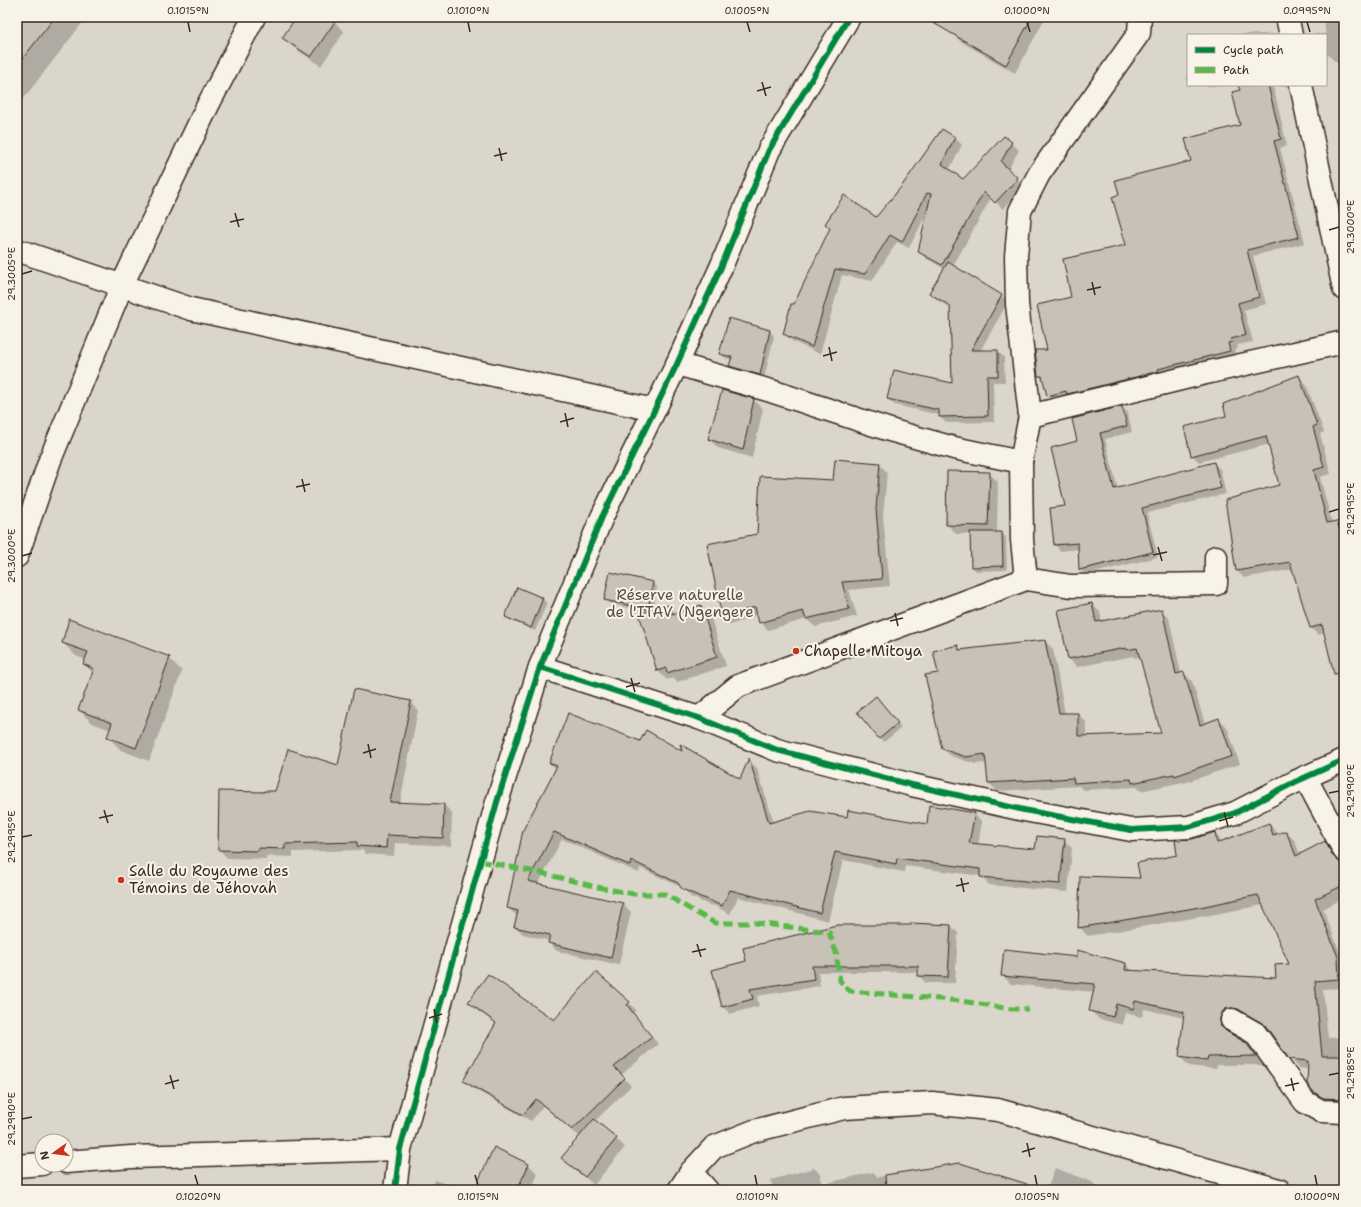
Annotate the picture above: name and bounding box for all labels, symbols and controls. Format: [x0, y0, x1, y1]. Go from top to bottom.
text: 0.1015°N [167, 4, 209, 17]
text: 0.1010°N [447, 4, 489, 17]
text: 0.1005°N [725, 4, 769, 17]
text: 0.1000°N [1004, 4, 1050, 17]
text: 0.0995°N [1283, 4, 1331, 17]
legend [1187, 34, 1327, 86]
text: Cycle path [1223, 42, 1284, 58]
text: Path [1223, 62, 1249, 78]
text: 29.3000°E [1344, 200, 1357, 254]
text: 29.3005°E [5, 247, 18, 301]
text: 29.2995°E [1344, 482, 1357, 536]
text: 29.3000°E [5, 529, 18, 583]
park label: Réserve naturelle de l'ITAV (Ngengere [606, 585, 754, 622]
place label: Chapelle Mitoya [804, 641, 923, 661]
marker: Chapelle Mitoya [791, 646, 801, 656]
text: 29.2990°E [1344, 764, 1357, 818]
text: 29.2995°E [5, 810, 18, 864]
place label: Salle du Royaume des Témoins de Jéhovah [129, 861, 289, 898]
marker: Salle du Royaume des Témoins de Jéhovah [116, 875, 126, 885]
text: 29.2985°E [1344, 1046, 1357, 1100]
text: 29.2990°E [5, 1092, 18, 1146]
north arrow [34, 1133, 74, 1173]
text: N [36, 1149, 53, 1161]
text: 0.1020°N [175, 1190, 221, 1203]
text: 0.1015°N [457, 1190, 499, 1203]
text: 0.1010°N [736, 1190, 778, 1203]
text: 0.1005°N [1015, 1190, 1059, 1203]
text: 0.1000°N [1294, 1190, 1340, 1203]

